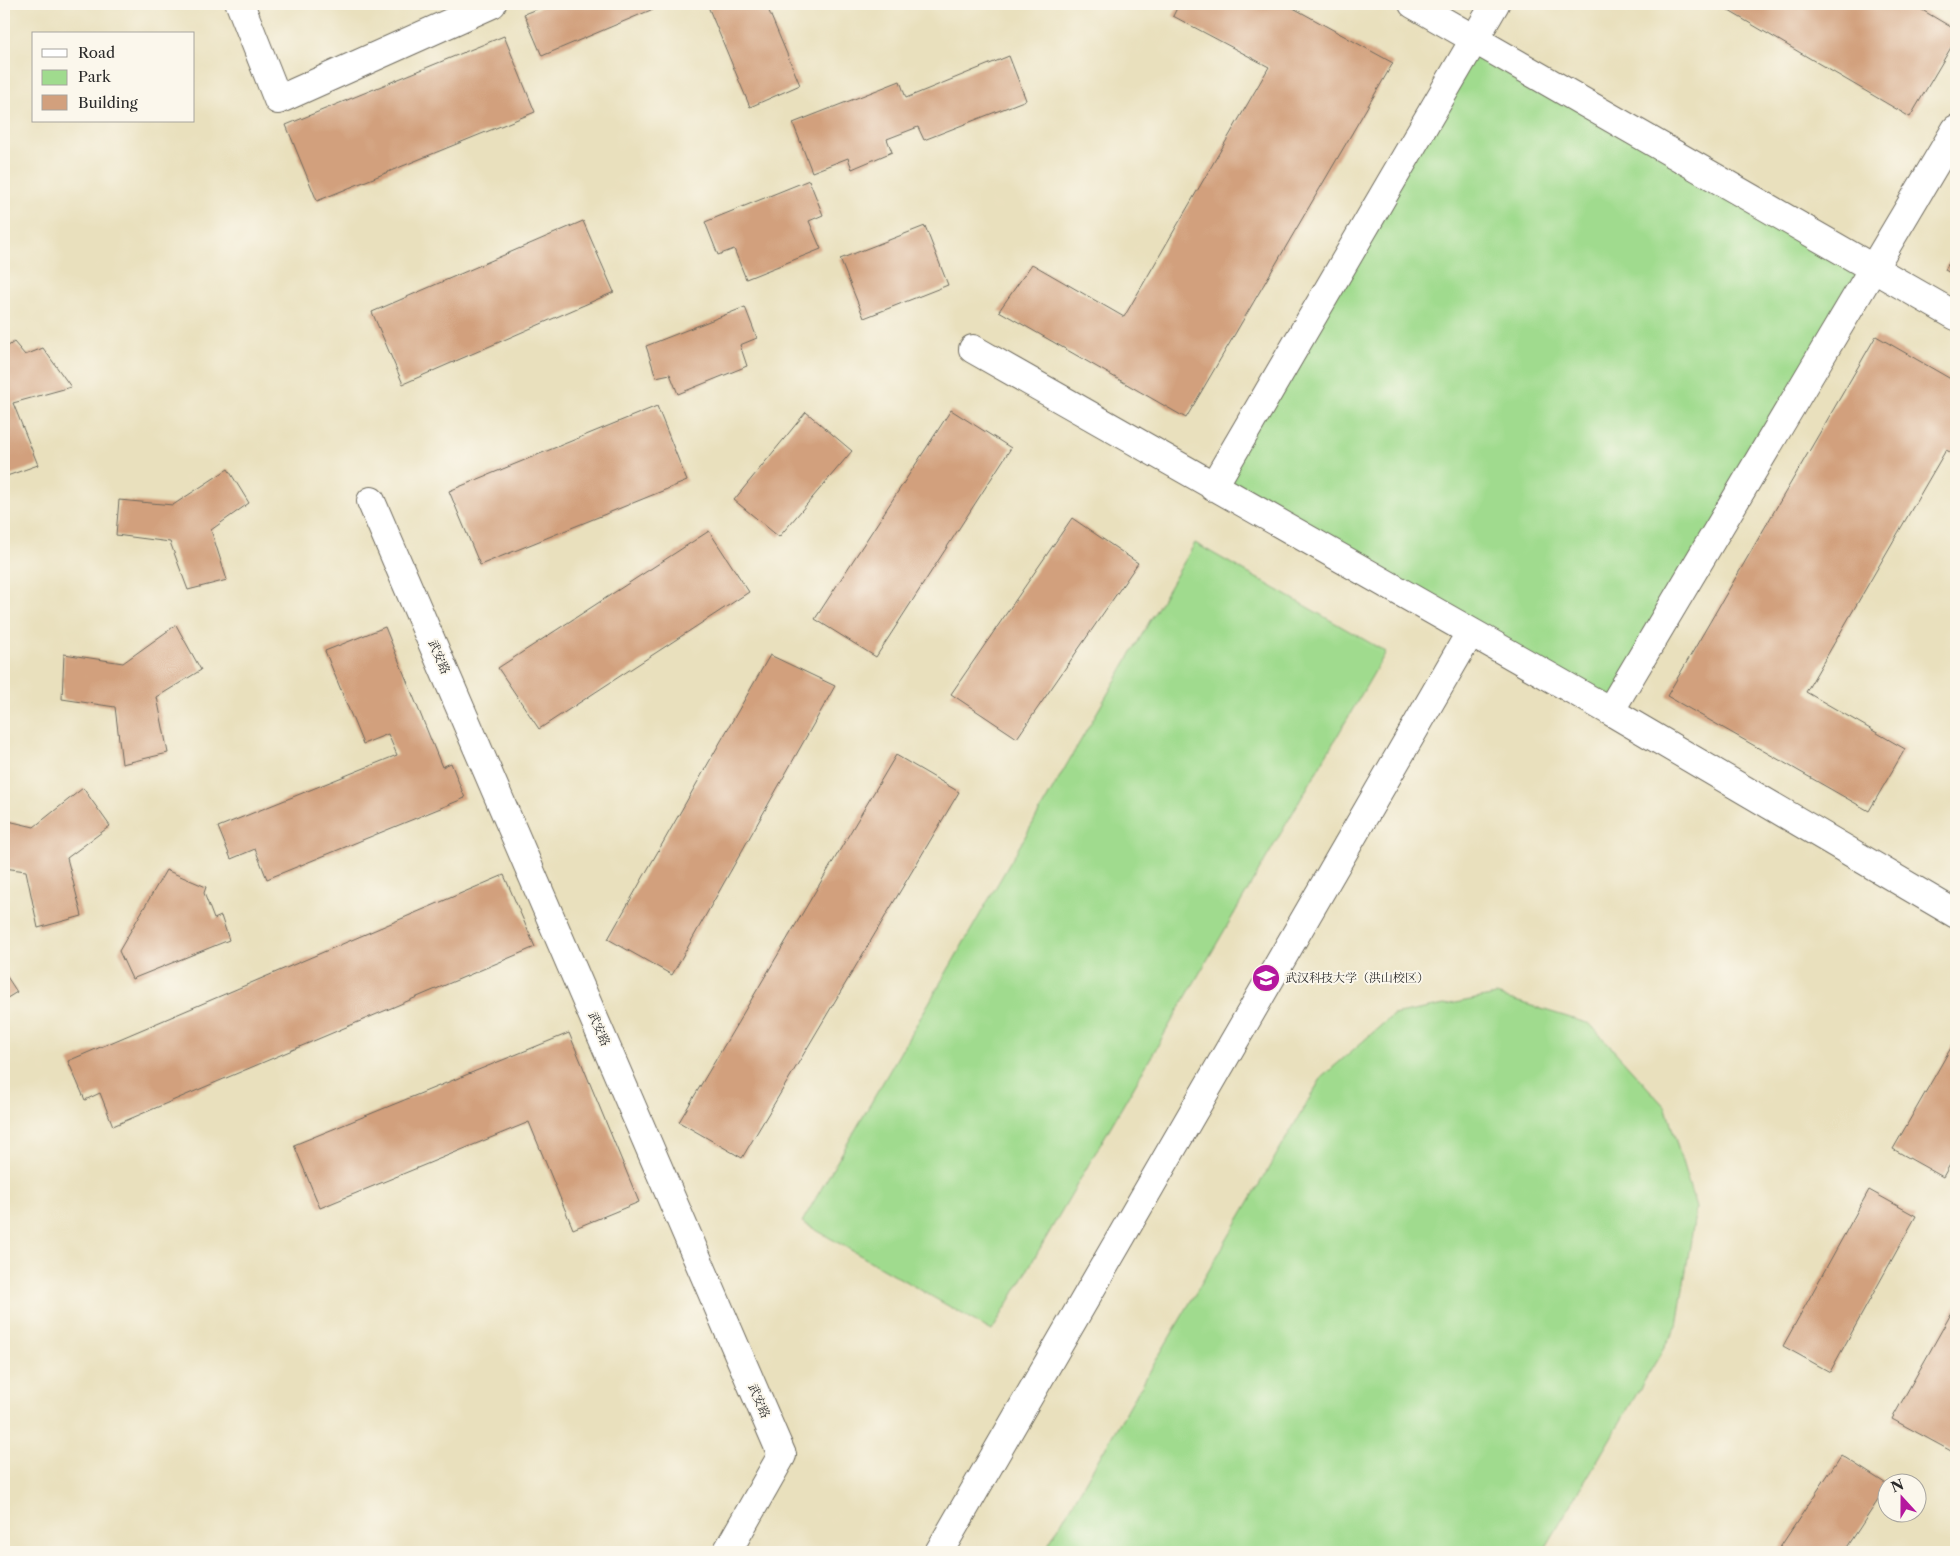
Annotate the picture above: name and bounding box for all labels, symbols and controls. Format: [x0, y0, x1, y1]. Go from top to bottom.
legend [32, 32, 195, 122]
text: Road [78, 43, 115, 62]
text: Park [78, 67, 112, 86]
text: Building [78, 93, 138, 112]
street label: 武安路 [426, 637, 453, 676]
school or university icon: 武汉科技大学（洪山校区） [1251, 963, 1281, 993]
place label: 武汉科技大学（洪山校区） [1285, 970, 1429, 985]
street label: 武安路 [586, 1009, 613, 1048]
street label: 武安路 [746, 1381, 773, 1420]
north arrow [1878, 1474, 1928, 1524]
text: N [1888, 1475, 1906, 1496]

